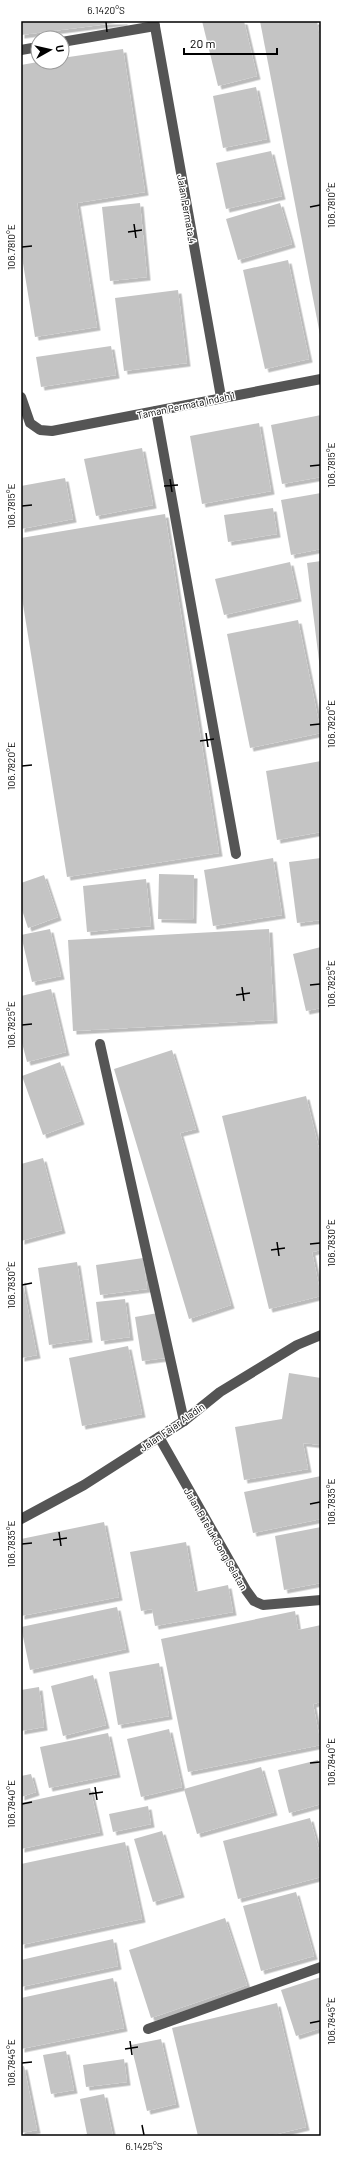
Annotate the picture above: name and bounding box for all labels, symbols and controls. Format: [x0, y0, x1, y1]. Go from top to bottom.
text: 6.1420°S [87, 4, 125, 16]
north arrow [30, 30, 70, 70]
scale bar [184, 30, 277, 56]
text: 20 m [190, 36, 216, 50]
text: U [53, 44, 67, 53]
street label: Jalan Permata 4 [175, 173, 199, 245]
text: 106.7810°E [325, 182, 337, 228]
text: 106.7810°E [5, 224, 17, 270]
street label: Taman Permata Indah 1 [136, 389, 236, 421]
text: 106.7815°E [325, 442, 337, 488]
text: 106.7815°E [5, 483, 17, 529]
text: 106.7820°E [325, 700, 337, 748]
text: 106.7820°E [5, 742, 17, 790]
text: 106.7825°E [325, 960, 337, 1008]
text: 106.7825°E [5, 1001, 17, 1049]
text: 106.7830°E [325, 1219, 337, 1267]
text: 106.7830°E [5, 1261, 17, 1309]
street label: Jalan Fajar Aladin [137, 1400, 207, 1454]
text: 106.7835°E [325, 1478, 337, 1526]
street label: Jalan B Teluk Gong Selatan [182, 1486, 250, 1592]
text: 106.7835°E [5, 1520, 17, 1568]
text: 106.7840°E [325, 1738, 337, 1786]
text: 106.7840°E [5, 1780, 17, 1828]
text: 106.7845°E [325, 1997, 337, 2045]
text: 106.7845°E [5, 2039, 17, 2087]
text: 6.1425°S [125, 2140, 163, 2152]

